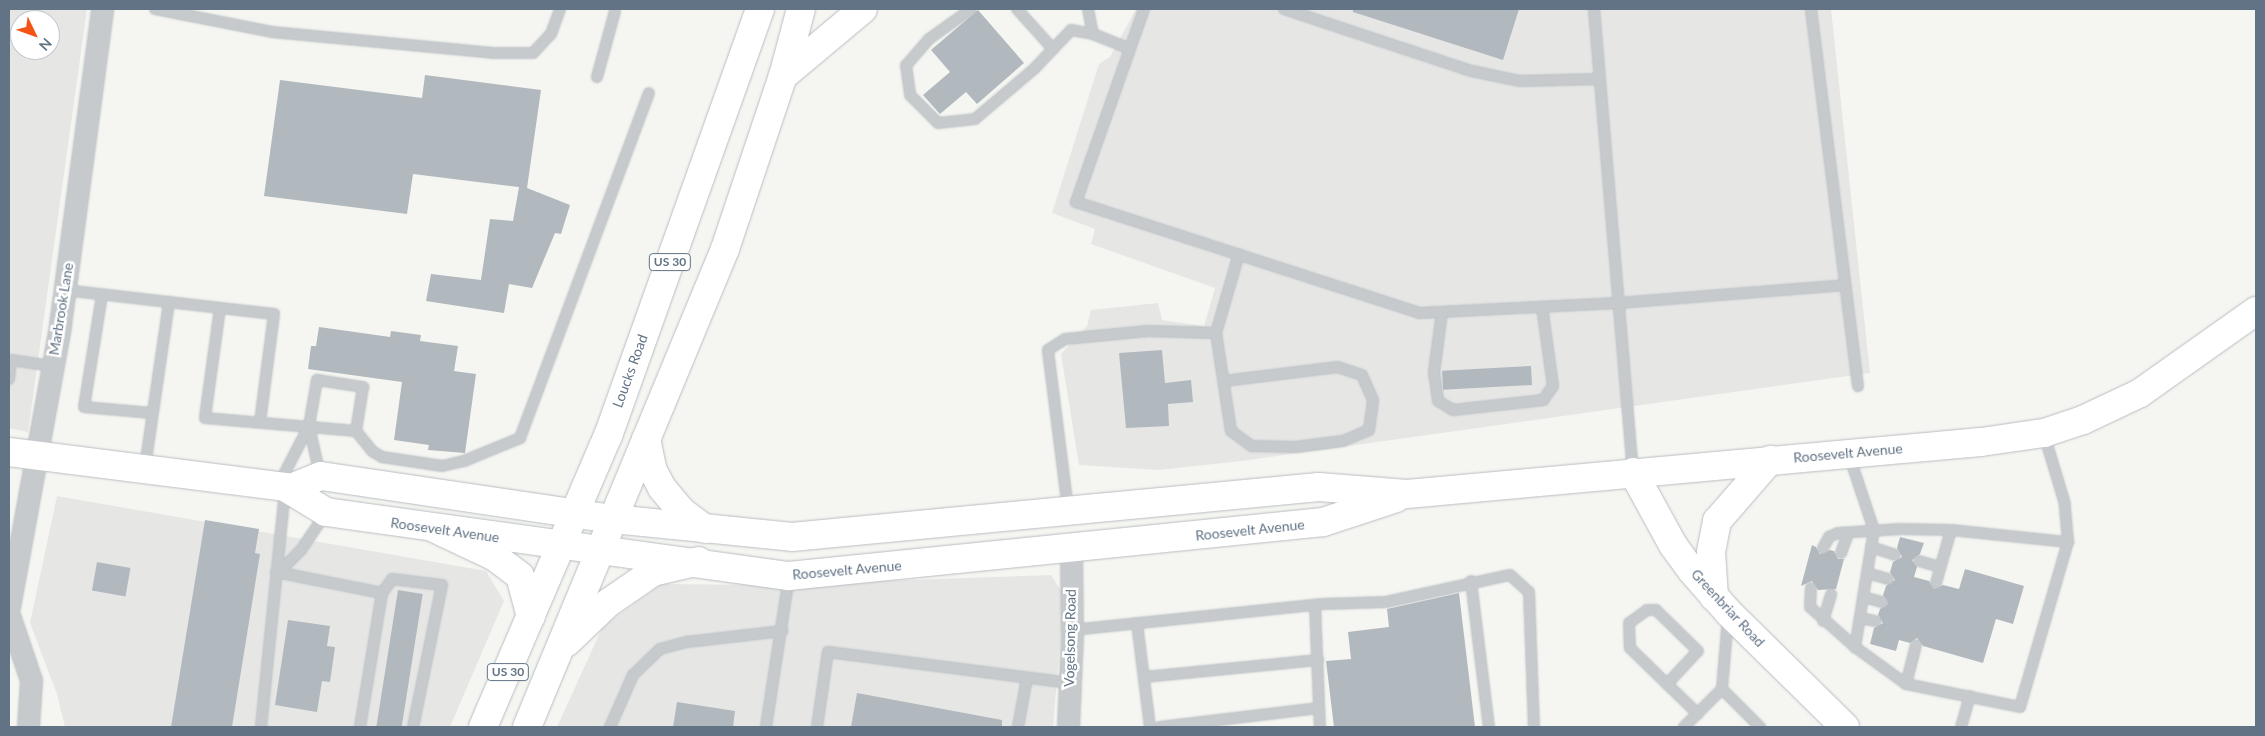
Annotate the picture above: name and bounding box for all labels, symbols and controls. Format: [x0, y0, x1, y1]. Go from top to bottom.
north arrow [10, 10, 60, 60]
text: N [36, 35, 56, 54]
road number: US 30 [649, 252, 691, 272]
street label: Marbrook Lane [45, 262, 77, 356]
street label: Loucks Road [609, 332, 651, 410]
street label: Roosevelt Avenue [1792, 440, 1904, 466]
street label: Roosevelt Avenue [389, 514, 501, 546]
street label: Roosevelt Avenue [1194, 516, 1306, 544]
street label: Roosevelt Avenue [791, 557, 903, 583]
street label: Greenbriar Road [1688, 566, 1768, 650]
street label: Vogelsong Road [1061, 589, 1079, 687]
road number: US 30 [487, 662, 529, 682]

